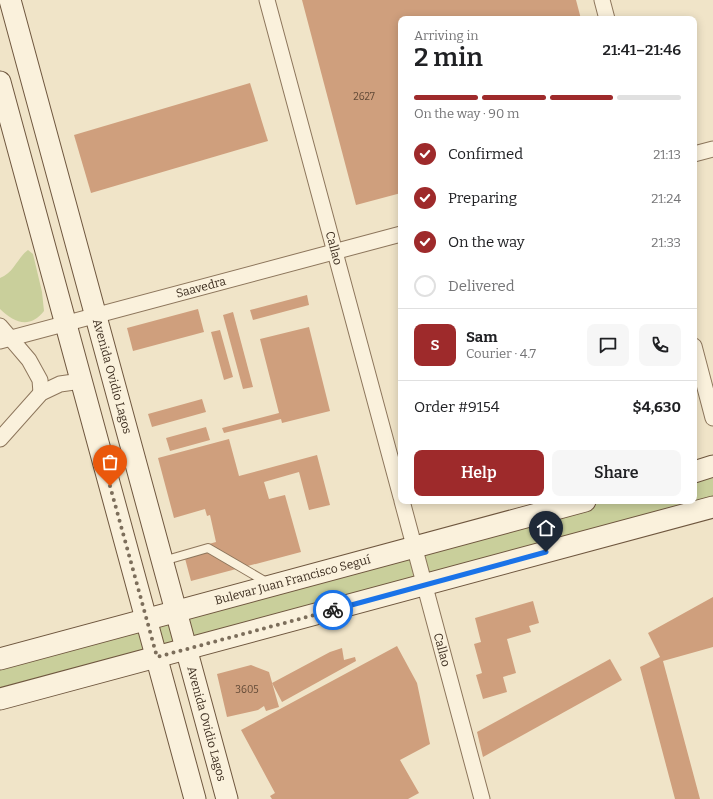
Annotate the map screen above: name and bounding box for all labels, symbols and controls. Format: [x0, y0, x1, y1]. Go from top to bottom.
text: Arriving in [414, 28, 479, 43]
text: 21:41–21:46 [603, 41, 681, 59]
text: 2 min [414, 42, 483, 73]
house number: 2627 [353, 91, 375, 103]
text: On the way · 90 m [414, 106, 519, 121]
icon: check [414, 143, 436, 165]
text: Confirmed [448, 145, 523, 163]
text: 21:13 [653, 147, 681, 162]
icon: check [414, 187, 436, 209]
text: Preparing [448, 189, 517, 207]
text: 21:24 [651, 191, 681, 206]
street label: Callao [323, 230, 345, 267]
icon: check [414, 231, 436, 253]
text: On the way [448, 233, 525, 251]
text: 21:33 [651, 235, 681, 250]
street label: Saavedra [174, 274, 228, 301]
text: Delivered [448, 277, 515, 295]
street label: Avenida Ovidio Lagos [90, 317, 135, 436]
button: chat [587, 324, 629, 366]
button: phone [639, 324, 681, 366]
text: Sam [466, 328, 498, 346]
text: S [430, 336, 440, 354]
text: Courier · 4.7 [466, 346, 536, 361]
text: Order #9154 [414, 398, 500, 416]
text: $4,630 [633, 398, 681, 416]
pin [93, 445, 127, 486]
button: Help [414, 450, 544, 496]
button: Share [552, 450, 681, 496]
icon: bag [99, 451, 121, 473]
pin [529, 511, 563, 552]
icon: home [535, 517, 557, 539]
street label: Bulevar Juan Francisco Seguí [213, 552, 372, 608]
courier [313, 590, 353, 630]
icon: bike [322, 599, 344, 621]
street label: Callao [431, 631, 453, 668]
street label: Avenida Ovidio Lagos [184, 665, 229, 783]
house number: 3605 [235, 684, 259, 696]

